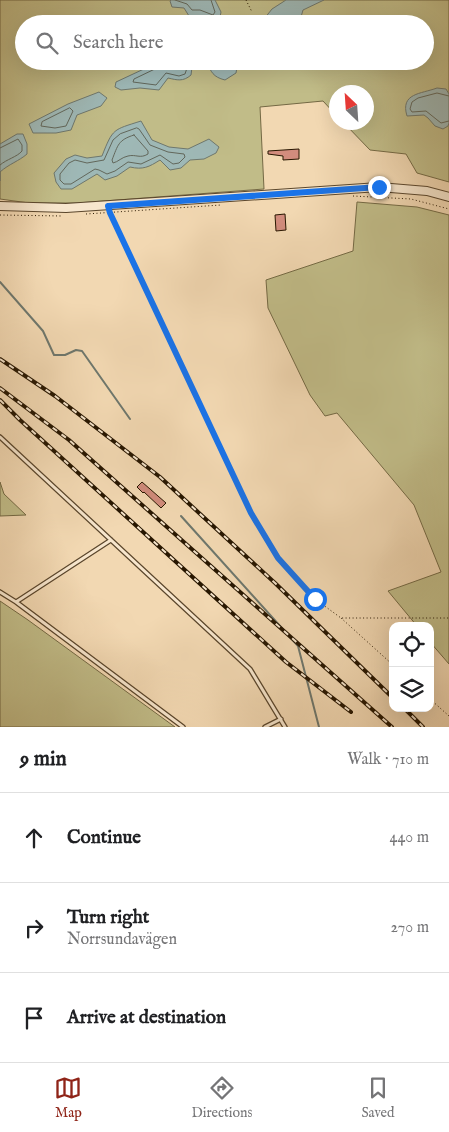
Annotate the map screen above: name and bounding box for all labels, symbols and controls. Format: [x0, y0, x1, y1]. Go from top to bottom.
search box [15, 15, 434, 70]
icon: search [33, 29, 61, 57]
text: Search here [73, 31, 164, 55]
north arrow [329, 85, 374, 130]
route end [368, 176, 391, 199]
route start [304, 588, 327, 611]
map controls [389, 622, 434, 712]
button: locate [389, 622, 434, 667]
button: layers [389, 667, 434, 712]
text: 9 min [20, 746, 67, 773]
text: Walk · 710 m [347, 750, 429, 770]
icon: ahead [20, 824, 48, 852]
text: Continue [67, 826, 141, 850]
text: 440 m [390, 828, 429, 848]
text: Turn right [67, 906, 149, 930]
icon: right [20, 914, 48, 942]
text: 270 m [390, 918, 429, 938]
text: Norrsundavägen [67, 930, 177, 950]
icon: arrive [20, 1004, 48, 1032]
text: Arrive at destination [67, 1006, 226, 1030]
tab: Map [54, 1074, 82, 1122]
tab: Directions [191, 1074, 252, 1122]
tab: Saved [361, 1074, 394, 1122]

